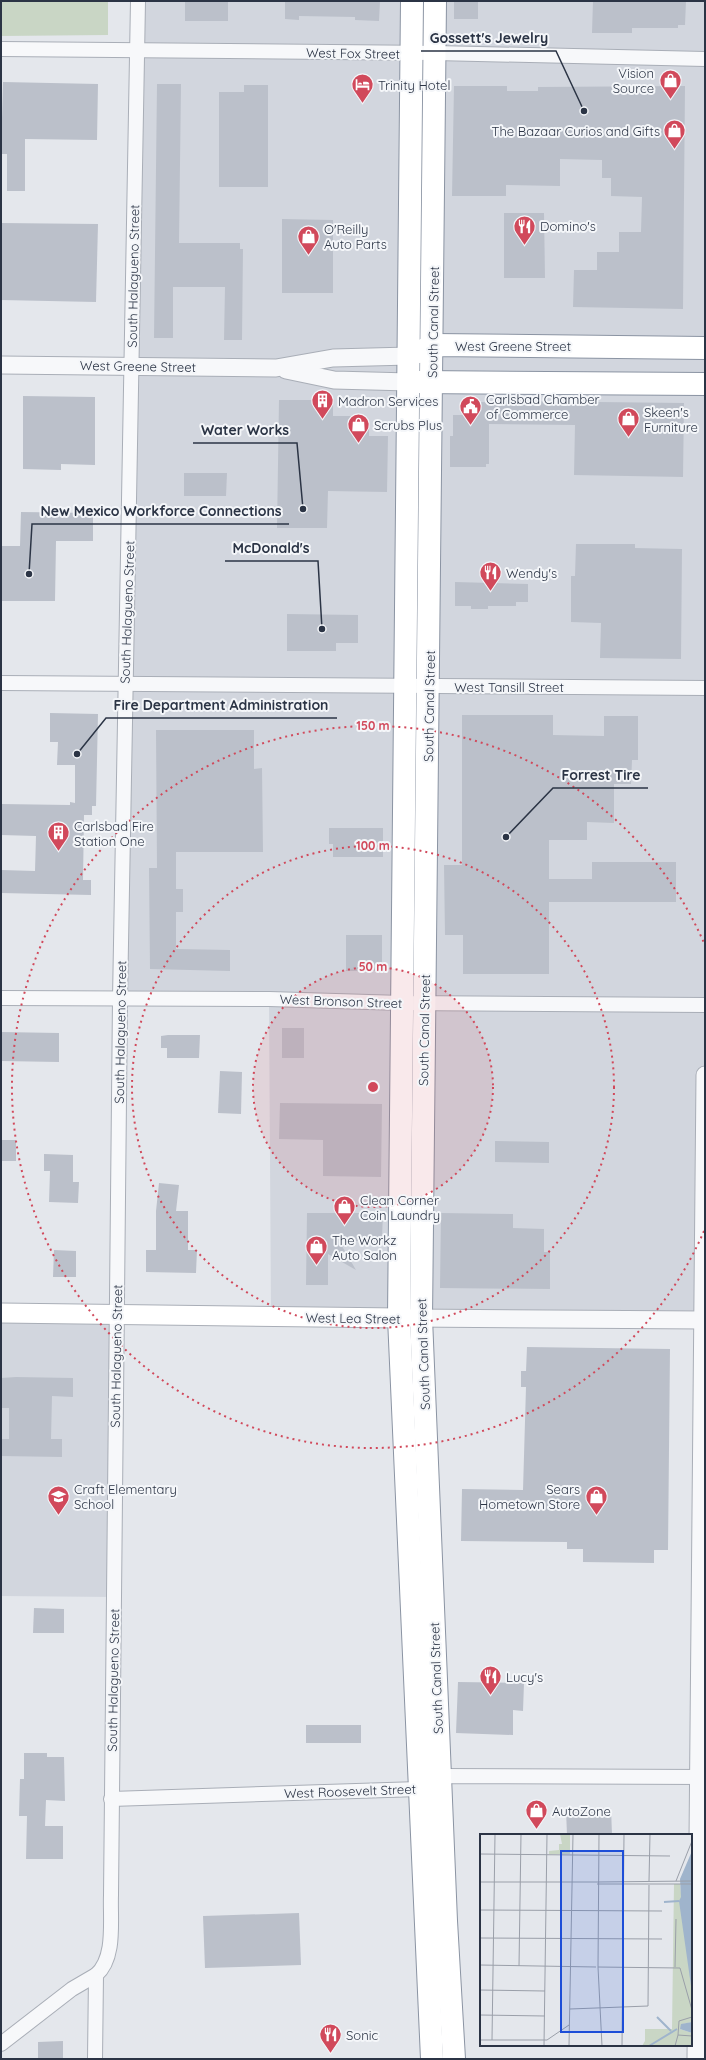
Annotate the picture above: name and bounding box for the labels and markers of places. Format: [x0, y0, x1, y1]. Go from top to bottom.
callout: Gossett's Jewelry [421, 25, 556, 51]
place label: Vision Source [613, 65, 654, 96]
shop icon: Vision Source [657, 67, 683, 100]
hotel icon: Trinity Hotel [349, 72, 375, 105]
place label: Trinity Hotel [378, 77, 450, 93]
shop icon: The Bazaar Curios and Gifts [662, 118, 688, 151]
place label: The Bazaar Curios and Gifts [492, 123, 660, 139]
restaurant icon: Domino's [511, 213, 537, 246]
place label: Domino's [540, 218, 596, 234]
place label: O'Reilly Auto Parts [324, 221, 387, 252]
shop icon: O'Reilly Auto Parts [295, 223, 321, 256]
building icon: Madron Services [309, 388, 335, 421]
place label: Carlsbad Chamber of Commerce [486, 391, 599, 422]
place label: Madron Services [338, 393, 438, 409]
public building icon: Carlsbad Chamber of Commerce [458, 393, 484, 426]
place label: Skeen's Furniture [644, 404, 698, 435]
shop icon: Skeen's Furniture [616, 406, 642, 439]
shop icon: Scrubs Plus [345, 412, 371, 445]
callout: Water Works [193, 417, 297, 443]
place label: Scrubs Plus [374, 417, 442, 433]
callout: New Mexico Workforce Connections [32, 498, 289, 524]
callout: McDonald's [225, 535, 318, 561]
restaurant icon: Wendy's [478, 560, 504, 593]
place label: Wendy's [506, 565, 557, 581]
callout: Fire Department Administration [106, 692, 337, 718]
callout: Forrest Tire [553, 762, 648, 788]
place label: Carlsbad Fire Station One [74, 818, 154, 849]
building icon: Carlsbad Fire Station One [46, 820, 72, 853]
centre of rings [366, 1080, 380, 1094]
place label: Clean Corner Coin Laundry [360, 1192, 440, 1223]
shop icon: Clean Corner Coin Laundry [332, 1194, 358, 1227]
place label: The Workz Auto Salon [332, 1232, 397, 1263]
shop icon: The Workz Auto Salon [303, 1234, 329, 1267]
place label: Craft Elementary School [74, 1481, 177, 1512]
place label: Sears Hometown Store [479, 1481, 580, 1512]
school or university icon: Craft Elementary School [45, 1483, 71, 1516]
shop icon: Sears Hometown Store [583, 1483, 609, 1516]
restaurant icon: Lucy's [478, 1664, 504, 1697]
place label: Lucy's [506, 1669, 543, 1685]
shop icon: AutoZone [523, 1798, 549, 1831]
place label: AutoZone [552, 1803, 611, 1819]
restaurant icon: Sonic [317, 2022, 343, 2055]
place label: Sonic [346, 2027, 378, 2043]

